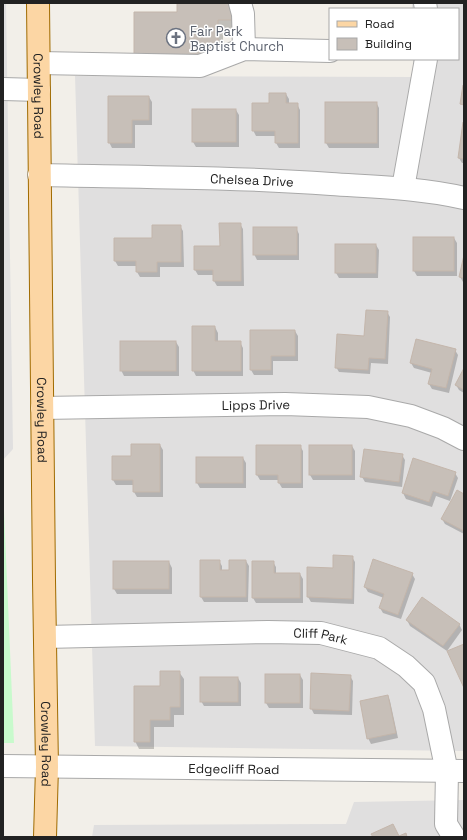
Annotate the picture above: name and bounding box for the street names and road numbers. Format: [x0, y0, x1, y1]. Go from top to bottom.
street label: Crowley Road [30, 53, 48, 139]
street label: Chelsea Drive [210, 170, 294, 190]
street label: Crowley Road [33, 377, 51, 463]
street label: Lipps Drive [222, 395, 290, 414]
street label: Cliff Park [293, 624, 350, 648]
street label: Crowley Road [37, 701, 56, 787]
street label: Edgecliff Road [188, 760, 280, 777]

